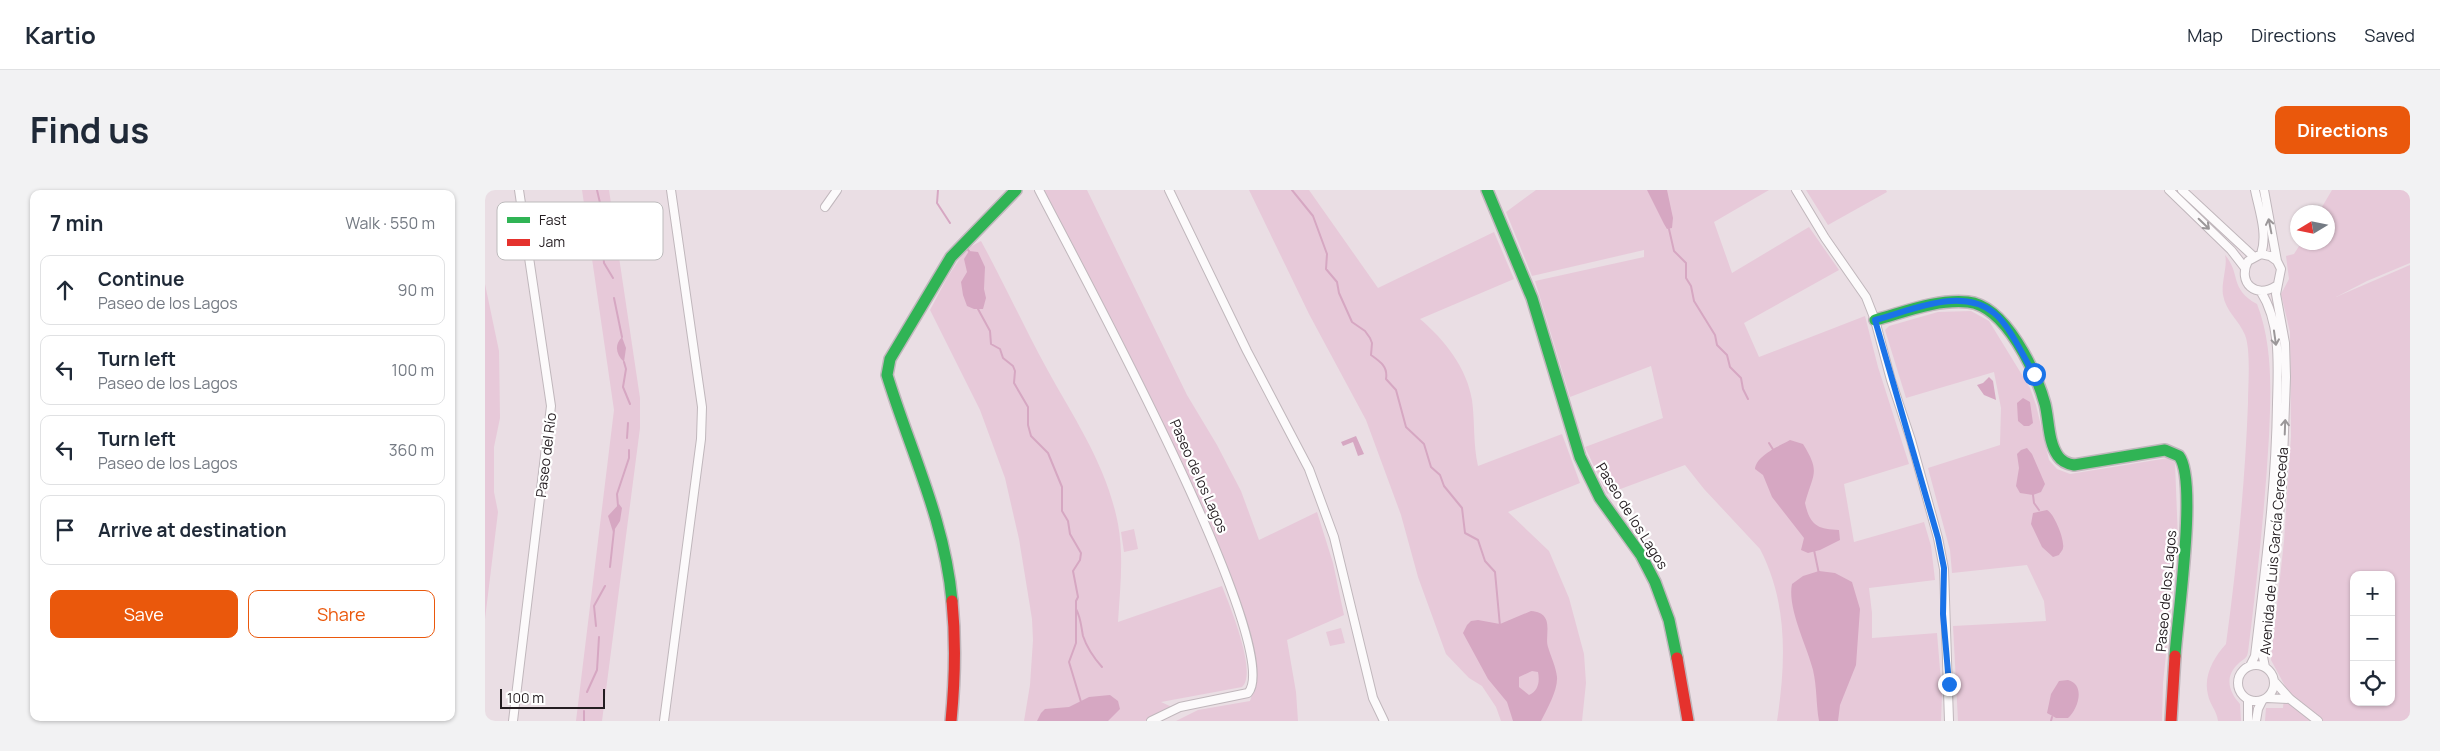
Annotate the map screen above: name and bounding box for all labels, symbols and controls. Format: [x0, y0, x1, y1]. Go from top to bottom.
text: Kartio [25, 18, 96, 51]
text: Map [2187, 23, 2223, 47]
text: Directions [2251, 23, 2336, 47]
text: Saved [2364, 23, 2415, 47]
text: Find us [30, 106, 149, 154]
button: Directions [2275, 106, 2410, 154]
legend [497, 202, 663, 260]
north arrow [2290, 205, 2335, 250]
text: 7 min [50, 209, 103, 237]
text: Fast [539, 210, 567, 229]
text: Walk · 550 m [345, 212, 435, 234]
one-way arrow [2197, 218, 2210, 230]
one-way arrow [2265, 218, 2275, 234]
text: Jam [539, 232, 565, 251]
text: Continue [98, 266, 184, 292]
icon: ahead [51, 276, 79, 304]
text: 90 m [398, 279, 434, 301]
text: Paseo de los Lagos [98, 292, 238, 314]
one-way arrow [2270, 329, 2280, 345]
text: Turn left [98, 346, 176, 372]
icon: left [51, 356, 79, 384]
text: 100 m [391, 359, 434, 381]
route start [2023, 363, 2046, 386]
text: Paseo de los Lagos [98, 372, 238, 394]
street label: Paseo del Río [531, 411, 560, 499]
street label: Paseo de los Lagos [1166, 416, 1233, 535]
one-way arrow [2280, 419, 2290, 436]
text: Turn left [98, 426, 176, 452]
icon: left [51, 436, 79, 464]
text: 360 m [389, 439, 434, 461]
street label: Avenida de Luis García Cereceda [2255, 446, 2292, 656]
text: Paseo de los Lagos [98, 452, 238, 474]
street label: Paseo de los Lagos [1592, 459, 1673, 573]
icon: arrive [51, 516, 79, 544]
text: Arrive at destination [98, 517, 287, 543]
street label: Paseo de los Lagos [2151, 529, 2180, 653]
map controls [2350, 571, 2395, 706]
button: + [2350, 571, 2395, 616]
button: Save [50, 590, 238, 638]
button: Share [248, 590, 435, 638]
button: − [2350, 616, 2395, 661]
button: locate [2350, 661, 2395, 706]
route end [1938, 673, 1961, 696]
scale bar [500, 686, 605, 709]
text: 100 m [507, 688, 544, 707]

